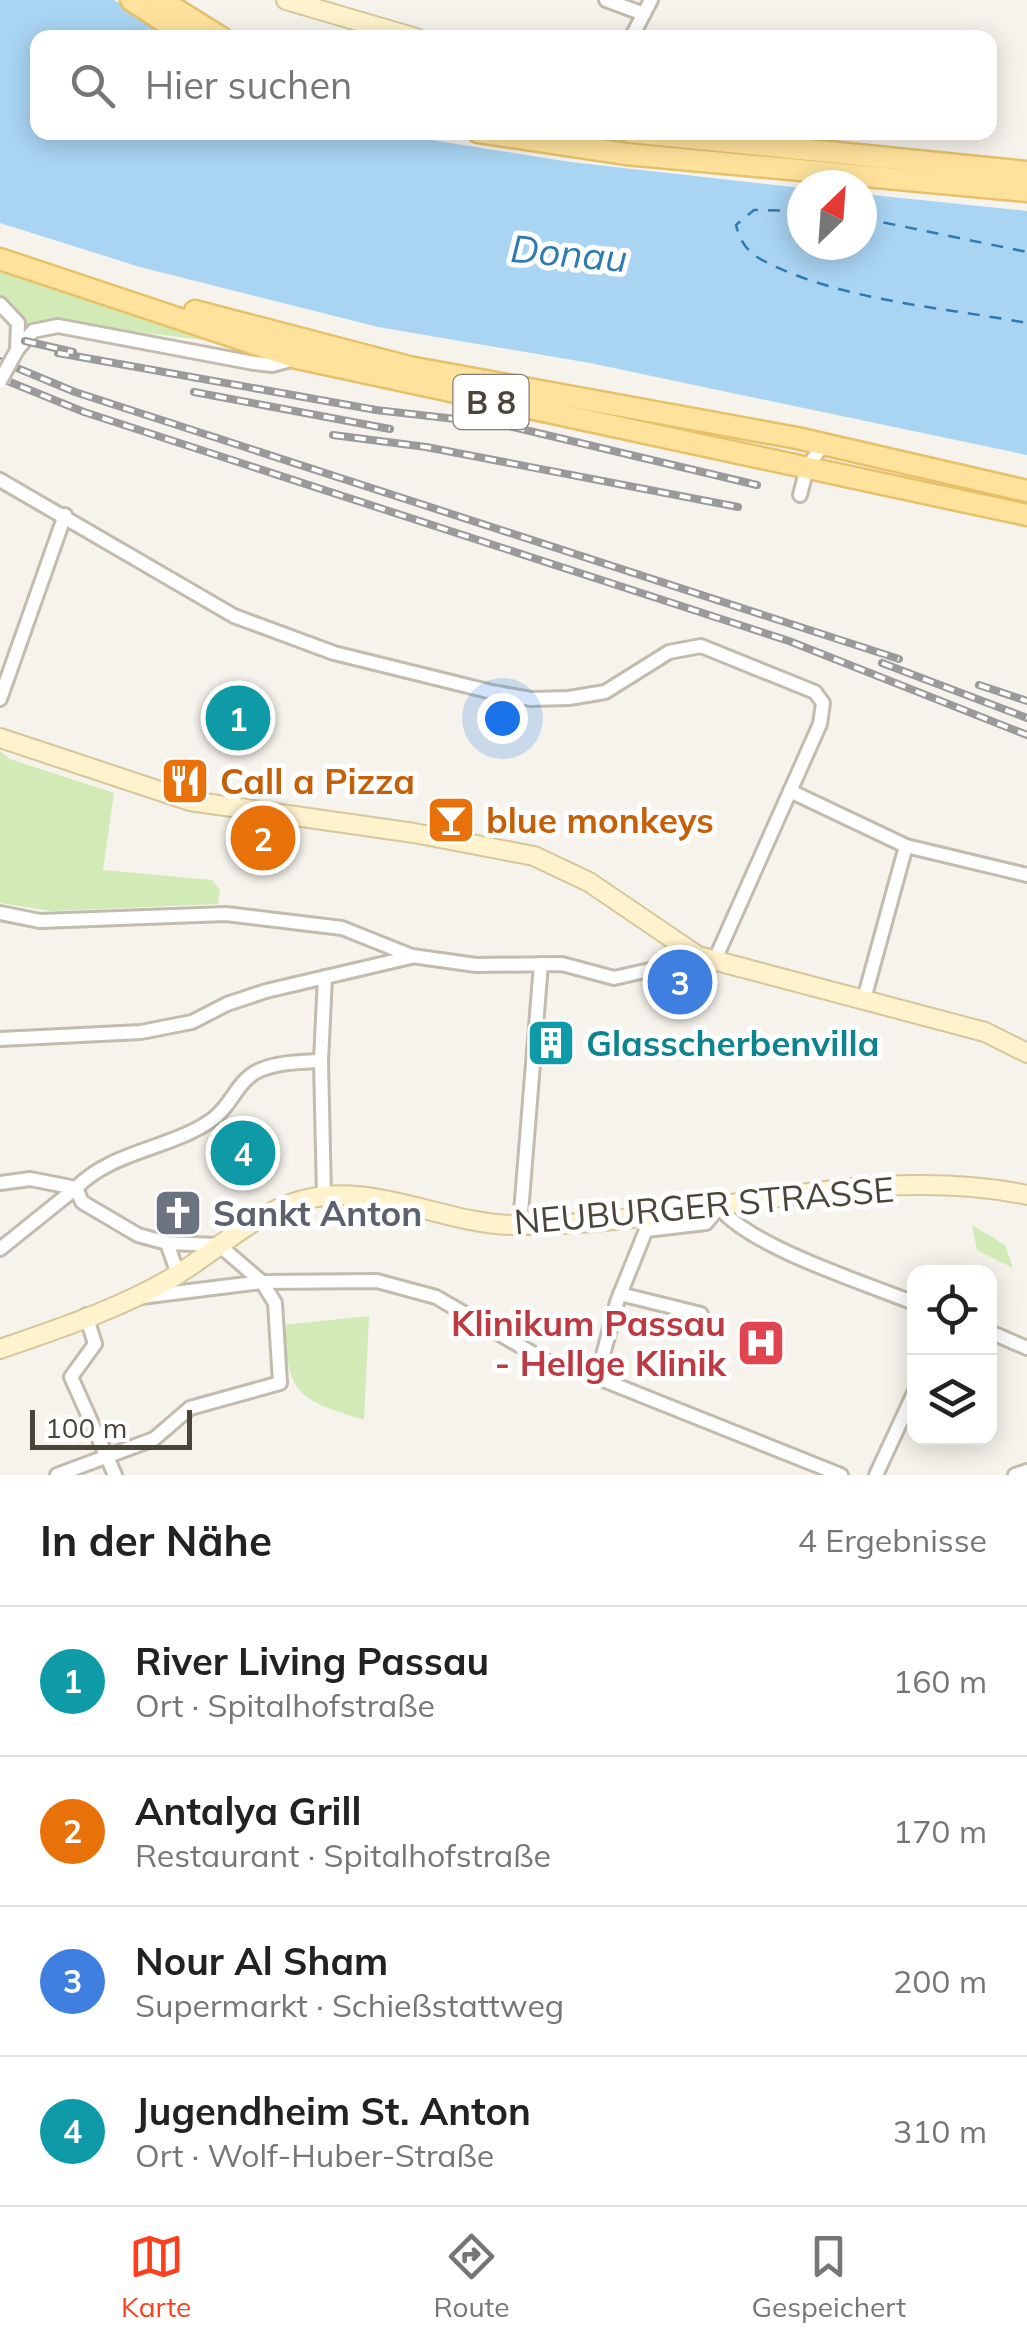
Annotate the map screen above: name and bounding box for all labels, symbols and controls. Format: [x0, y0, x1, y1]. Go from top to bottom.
search box [30, 30, 997, 140]
icon: search [65, 58, 120, 113]
text: Hier suchen [145, 61, 352, 109]
north arrow [787, 170, 877, 260]
water label: Donau [509, 224, 629, 282]
road number: B 8 [454, 375, 528, 429]
pin: 1 [206, 680, 270, 756]
your location [477, 693, 528, 744]
restaurant icon: Call a Pizza [159, 755, 211, 807]
place label: Call a Pizza [220, 759, 415, 803]
bar icon: blue monkeys [425, 794, 477, 846]
place label: blue monkeys [486, 798, 714, 842]
pin: 2 [230, 800, 296, 876]
pin: 3 [648, 944, 712, 1020]
building icon: Glasscherbenvilla [525, 1017, 577, 1069]
place label: Glasscherbenvilla [586, 1021, 879, 1065]
pin: 4 [210, 1116, 276, 1190]
street label: NEUBURGER STRASSE [512, 1166, 896, 1244]
church icon: Sankt Anton [152, 1187, 204, 1239]
place label: Sankt Anton [213, 1191, 422, 1235]
map controls [907, 1265, 997, 1445]
button: locate [907, 1265, 997, 1355]
place label: Klinikum Passau - Hellge Klinik [451, 1301, 727, 1385]
hospital icon: Klinikum Passau - Hellge Klinik [735, 1317, 787, 1369]
button: layers [907, 1355, 997, 1445]
scale bar [30, 1405, 192, 1450]
text: 100 m [45, 1410, 127, 1445]
text: In der Nähe [40, 1514, 272, 1567]
text: 4 Ergebnisse [798, 1520, 987, 1560]
text: River Living Passau [135, 1637, 489, 1685]
text: 1 [63, 1661, 82, 1701]
text: 160 m [893, 1661, 987, 1701]
text: Ort · Spitalhofstraße [135, 1685, 435, 1725]
text: Antalya Grill [135, 1787, 361, 1835]
text: 2 [63, 1811, 82, 1851]
text: 170 m [893, 1811, 987, 1851]
text: Restaurant · Spitalhofstraße [135, 1835, 551, 1875]
text: Nour Al Sham [135, 1937, 388, 1985]
text: 3 [63, 1961, 82, 2001]
text: 200 m [893, 1961, 987, 2001]
text: Supermarkt · Schießstattweg [135, 1985, 564, 2025]
text: Jugendheim St. Anton [135, 2087, 531, 2135]
text: 4 [63, 2111, 82, 2151]
text: 310 m [893, 2111, 987, 2151]
text: Ort · Wolf-Huber-Straße [135, 2135, 494, 2175]
tab: Karte [121, 2229, 191, 2324]
tab: Route [433, 2229, 509, 2324]
tab: Gespeichert [751, 2229, 906, 2324]

